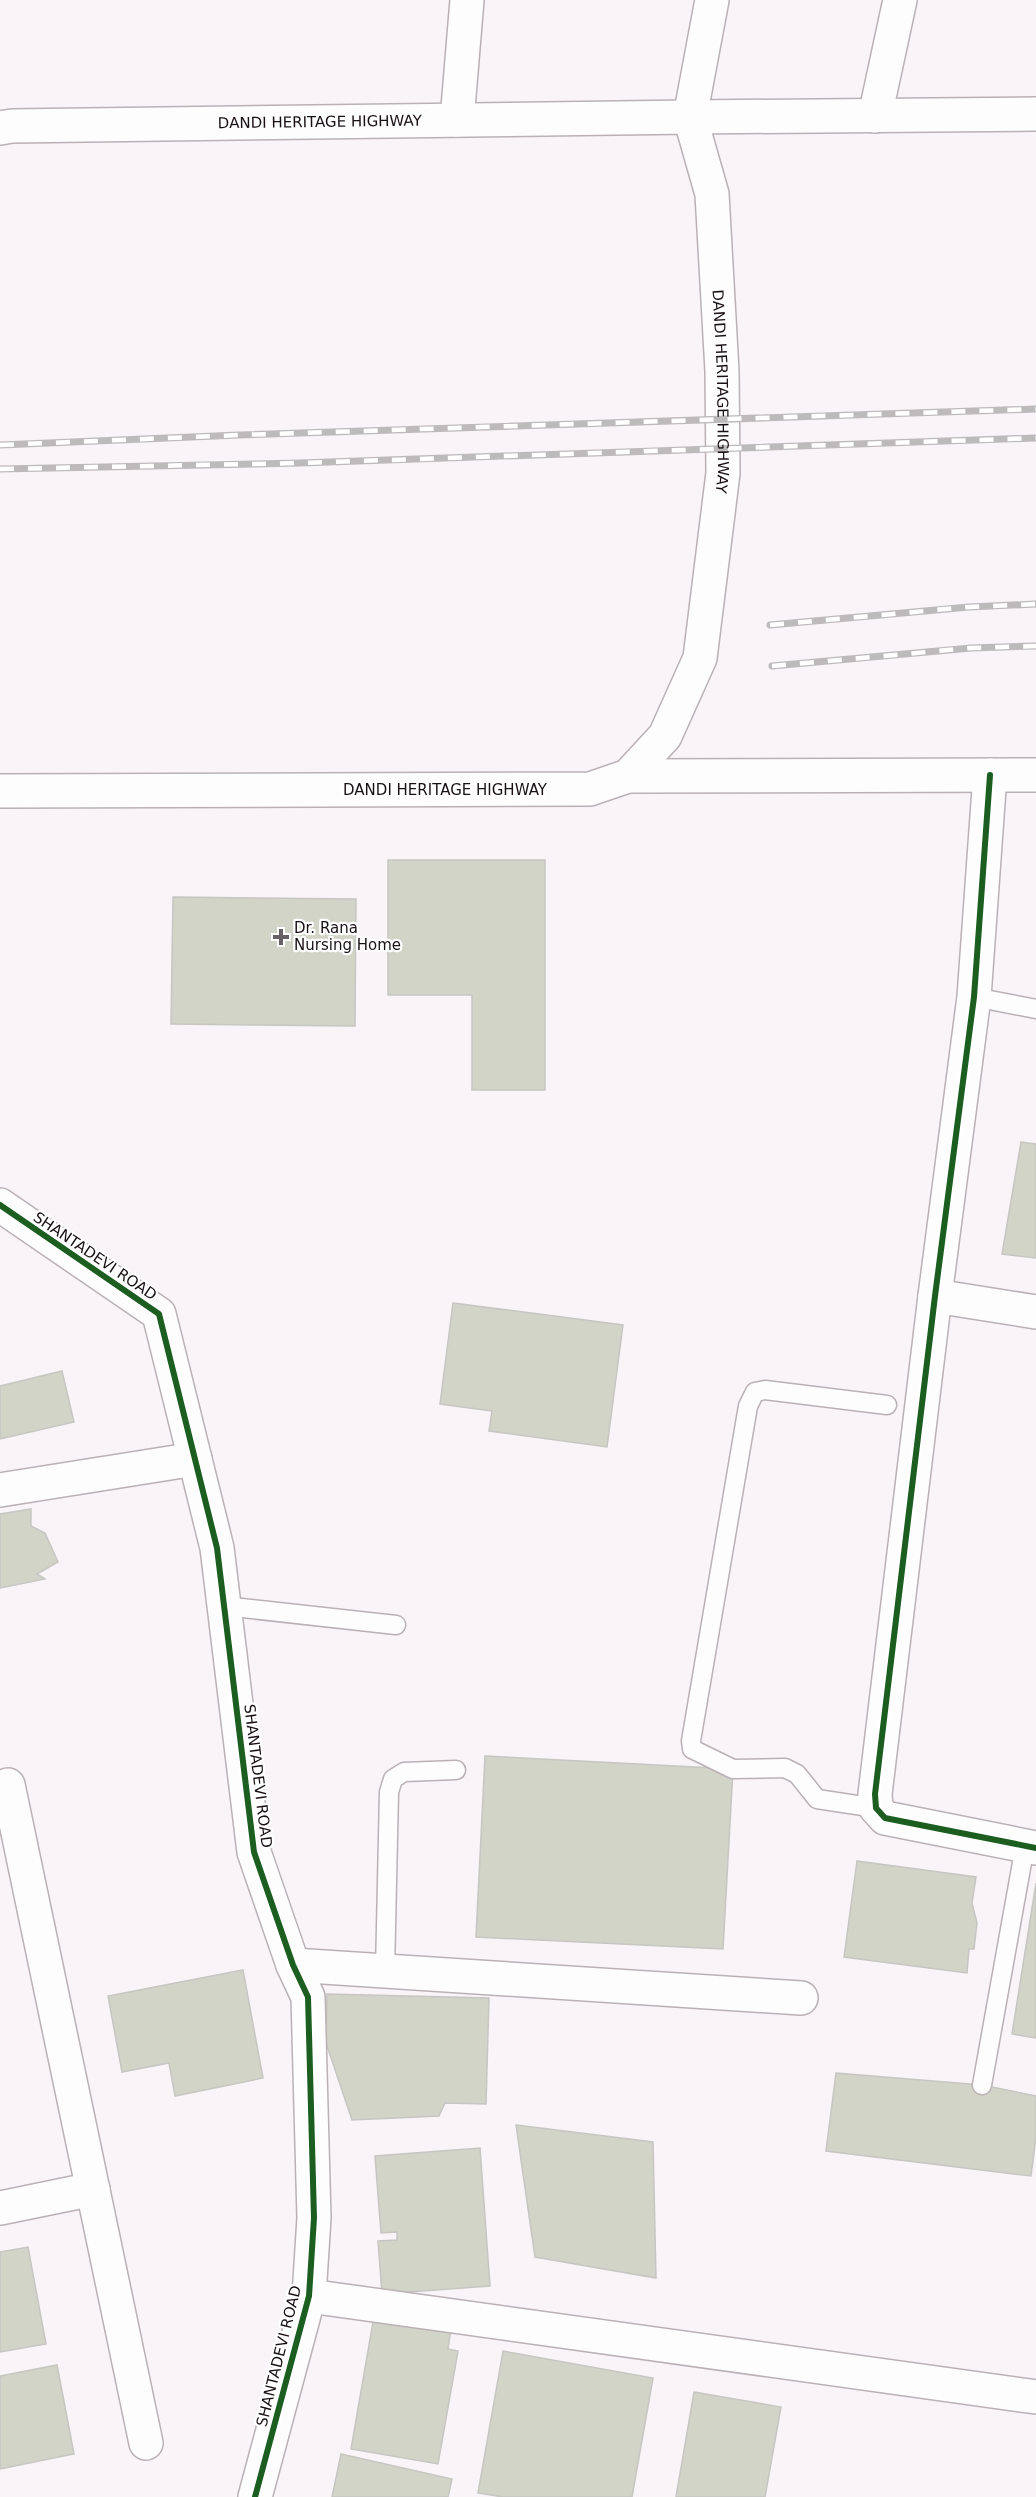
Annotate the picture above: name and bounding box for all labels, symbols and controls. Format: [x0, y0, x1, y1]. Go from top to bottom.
street label: DANDI HERITAGE HIGHWAY [218, 112, 423, 132]
street label: DANDI HERITAGE HIGHWAY [708, 289, 732, 495]
street label: DANDI HERITAGE HIGHWAY [343, 781, 548, 799]
place label: Dr. Rana Nursing Home [294, 919, 401, 954]
marker: Dr. Rana Nursing Home [272, 928, 290, 946]
street label: SHANTADEVI ROAD [30, 1208, 160, 1304]
street label: SHANTADEVI ROAD [240, 1703, 276, 1849]
street label: SHANTADEVI ROAD [253, 2284, 305, 2428]

